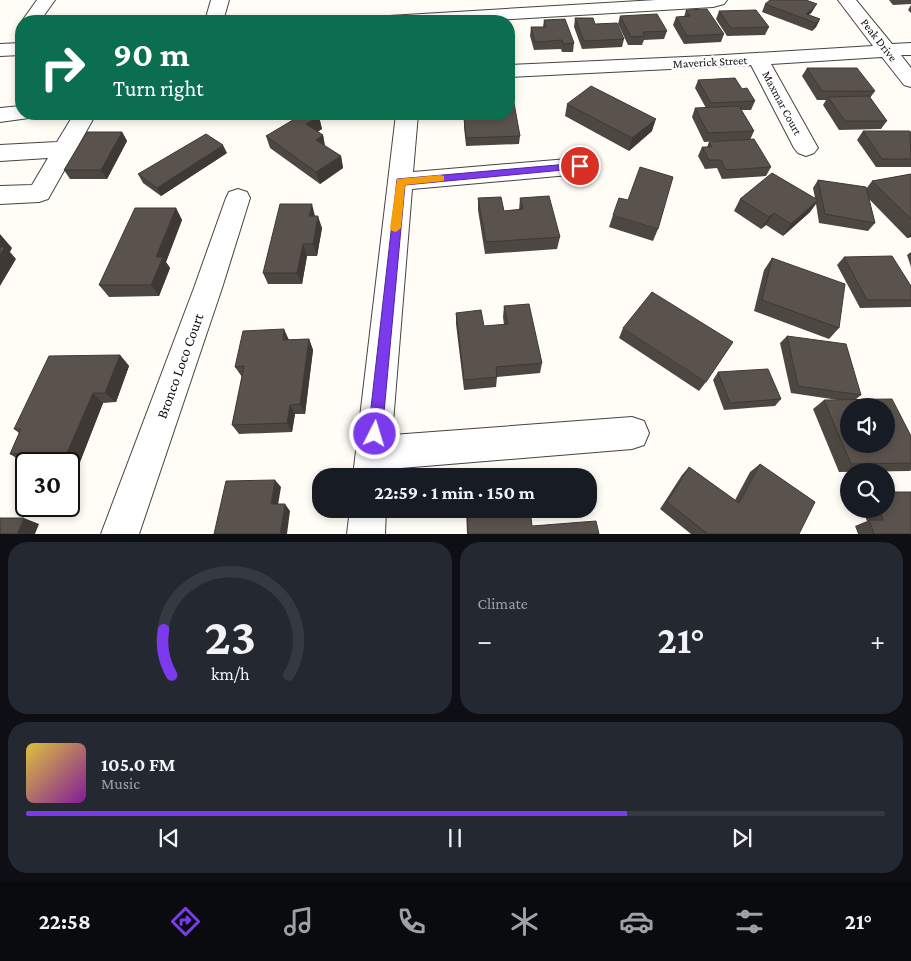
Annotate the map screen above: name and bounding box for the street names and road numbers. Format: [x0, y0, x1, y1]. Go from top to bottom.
street label: Peak Drive [858, 16, 900, 64]
street label: Maverick Street [672, 53, 749, 71]
street label: Maxmar Court [759, 69, 805, 138]
street label: Bronco Loco Court [154, 310, 207, 421]

